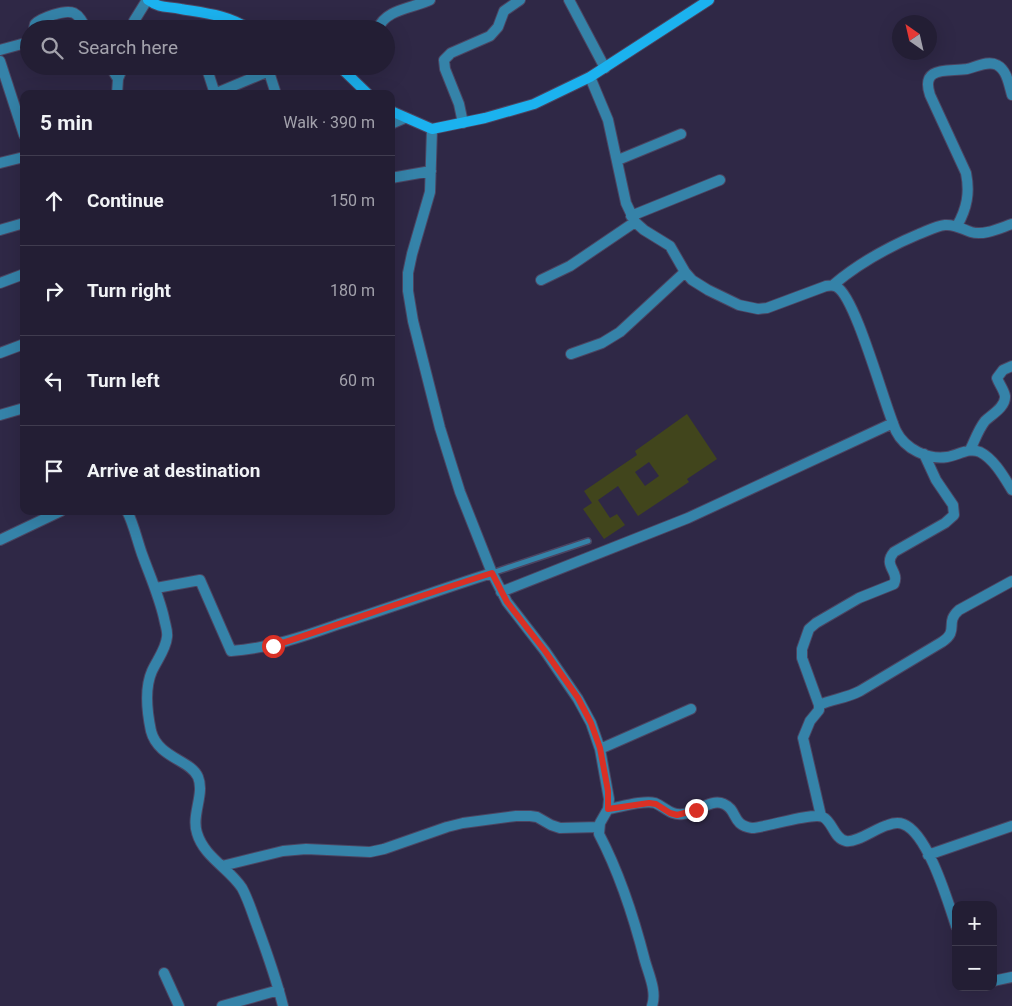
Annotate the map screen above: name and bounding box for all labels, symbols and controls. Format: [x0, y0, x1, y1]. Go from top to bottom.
north arrow [892, 15, 937, 60]
search box [20, 20, 395, 75]
icon: search [38, 34, 66, 62]
text: Search here [78, 36, 178, 59]
text: 5 min [40, 111, 93, 135]
text: Walk · 390 m [283, 113, 375, 132]
icon: ahead [40, 187, 68, 215]
text: Continue [87, 189, 164, 212]
text: 150 m [330, 191, 375, 210]
icon: right [40, 277, 68, 305]
text: Turn right [87, 279, 171, 302]
text: 180 m [330, 281, 375, 300]
icon: left [40, 367, 68, 395]
text: Turn left [87, 369, 160, 392]
text: 60 m [339, 371, 375, 390]
icon: arrive [40, 457, 68, 485]
text: Arrive at destination [87, 459, 260, 482]
route start [262, 635, 285, 658]
route end [685, 799, 708, 822]
map controls [952, 901, 997, 991]
button: + [952, 901, 997, 946]
button: − [952, 946, 997, 991]

